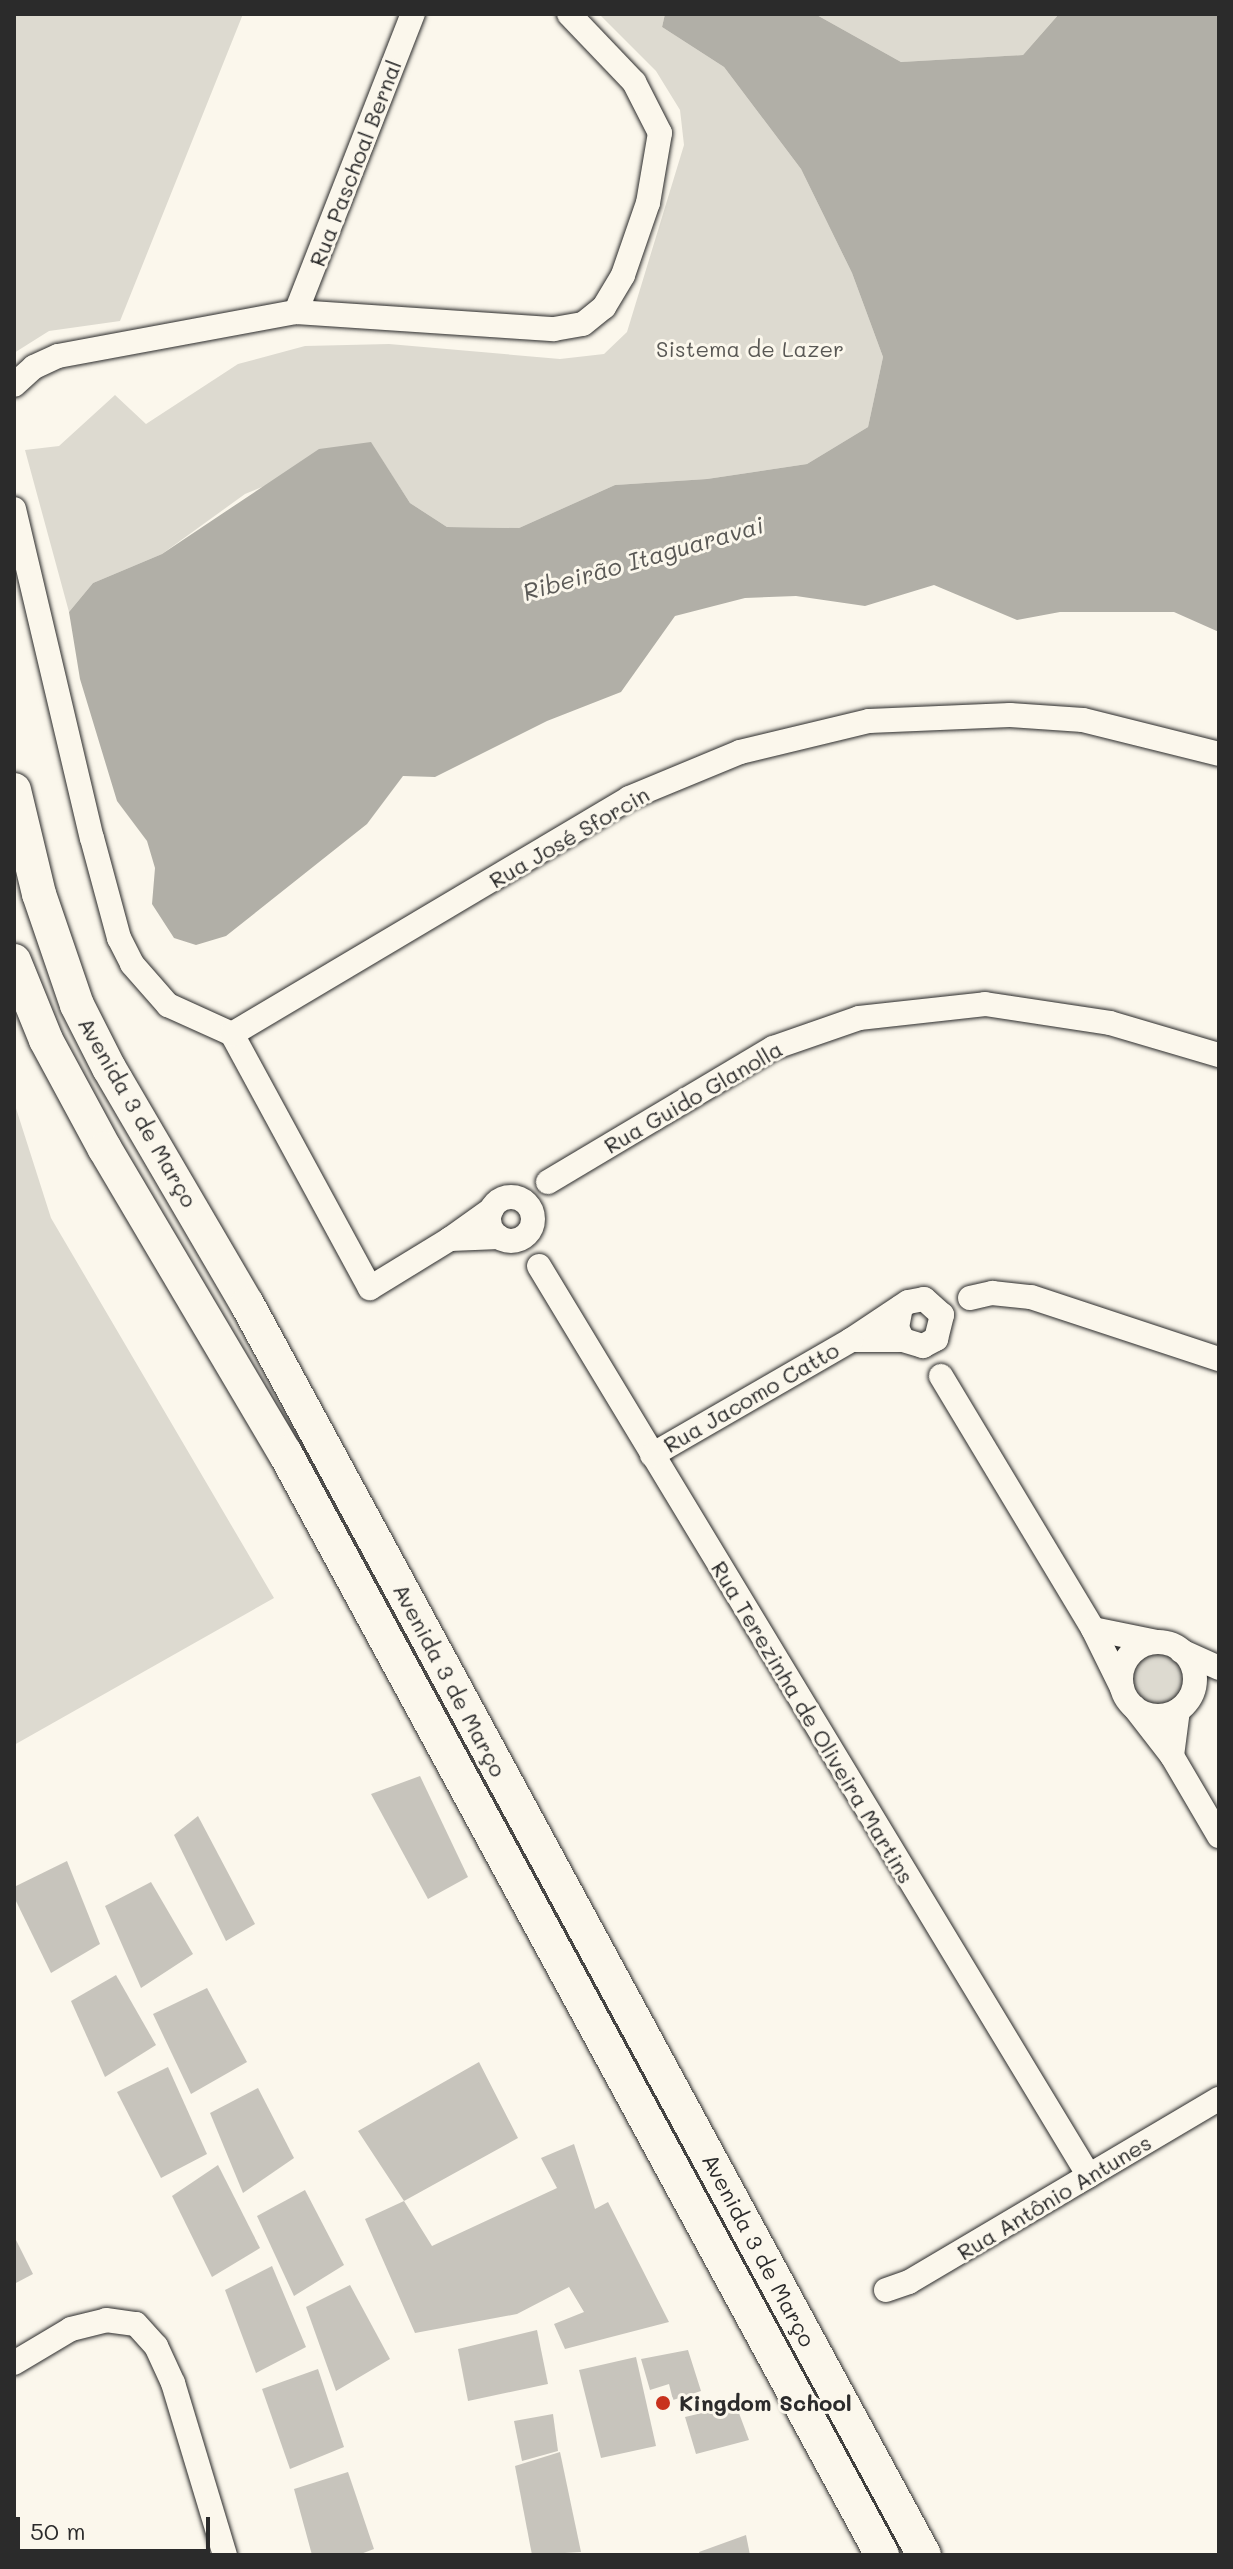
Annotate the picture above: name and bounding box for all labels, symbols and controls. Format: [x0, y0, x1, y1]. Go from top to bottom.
street label: Rua Paschoal Bernal [303, 56, 407, 270]
park label: Sistema de Lazer [656, 336, 844, 362]
water label: Ribeirão Itaguaravai [519, 510, 767, 606]
street label: Rua José Sforcin [484, 781, 654, 893]
street label: Avenida 3 de Março [73, 1012, 203, 1212]
street label: Rua Guido Glanolla [599, 1035, 787, 1159]
street label: Rua Jacomo Catto [659, 1336, 843, 1458]
street label: Rua Terezinha de Oliveira Martins [706, 1556, 920, 1888]
street label: Avenida 3 de Março [388, 1579, 512, 1781]
street label: Rua Antônio Antunes [952, 2129, 1156, 2265]
street label: Avenida 3 de Março [697, 2149, 821, 2351]
place label: Kingdom School [679, 2390, 852, 2416]
marker: Kingdom School [654, 2394, 672, 2412]
scale bar [20, 2501, 214, 2551]
text: 50 m [30, 2515, 86, 2546]

